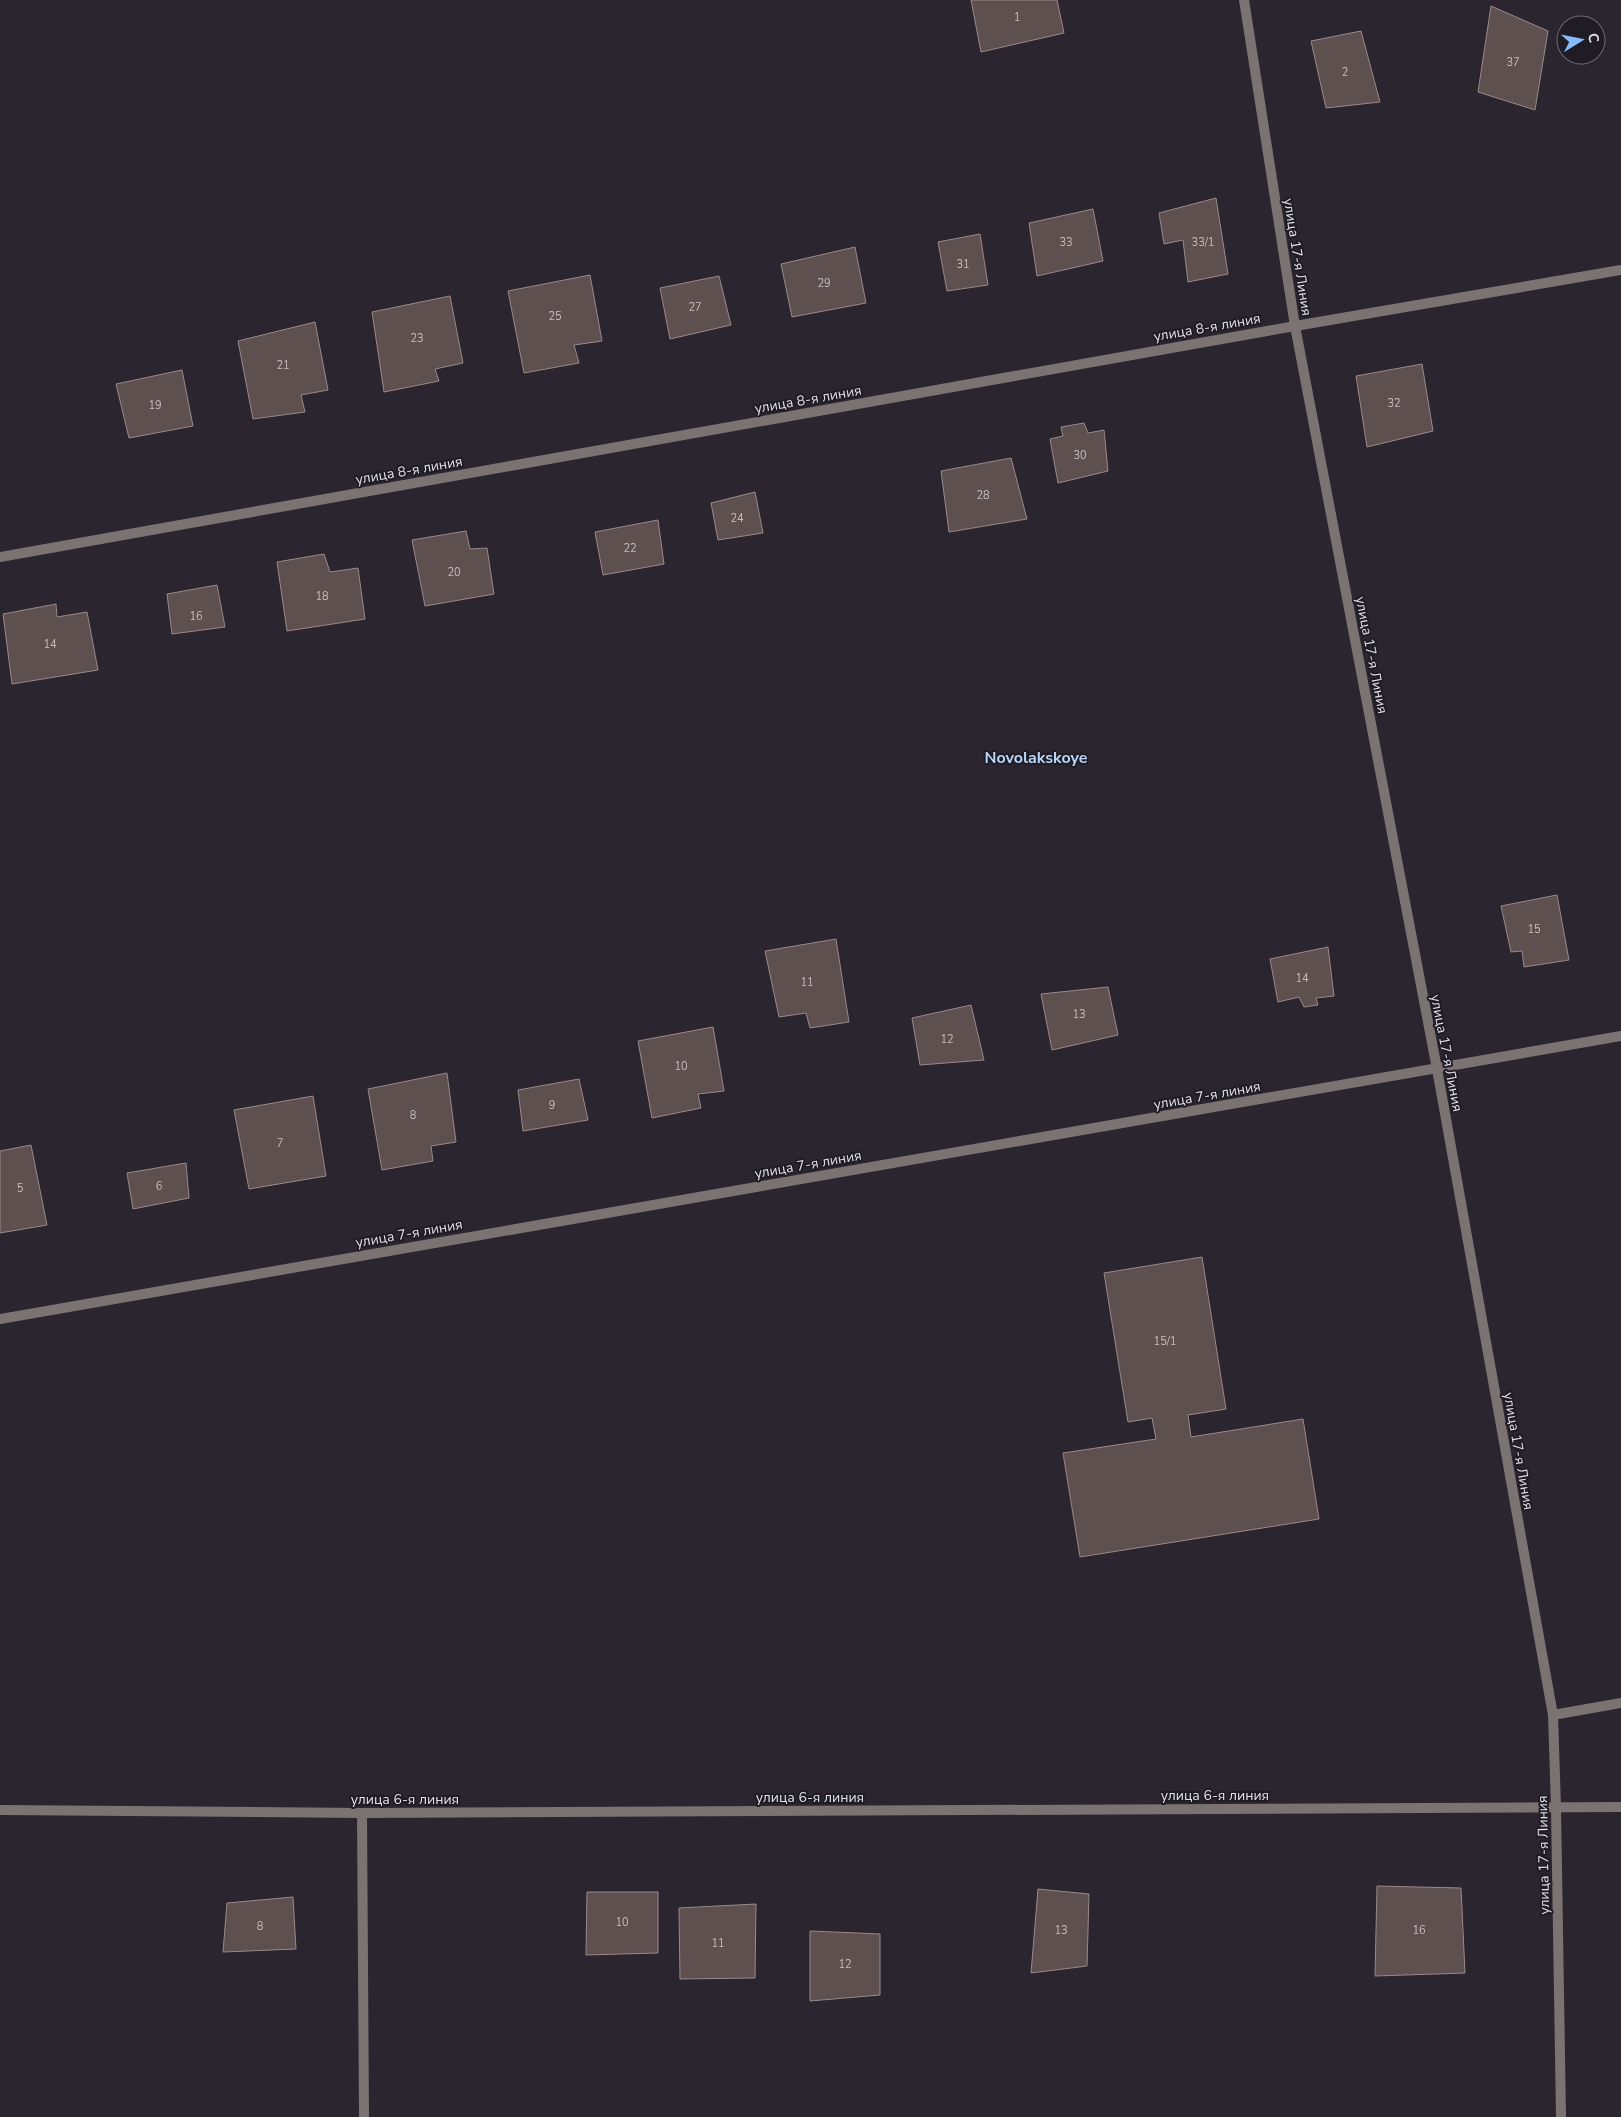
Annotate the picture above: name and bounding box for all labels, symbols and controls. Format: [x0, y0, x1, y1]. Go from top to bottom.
house number: 1 [1014, 10, 1020, 25]
north arrow [1556, 15, 1606, 65]
text: С [1583, 31, 1604, 45]
house number: 37 [1506, 55, 1520, 70]
house number: 2 [1342, 65, 1348, 80]
street label: улица 17-я Линия [1279, 197, 1316, 317]
house number: 33 [1059, 235, 1073, 250]
house number: 33/1 [1192, 235, 1214, 250]
house number: 31 [956, 257, 970, 272]
house number: 29 [817, 276, 831, 291]
house number: 27 [688, 300, 702, 315]
house number: 25 [548, 309, 562, 324]
street label: улица 8-я линия [1152, 309, 1262, 346]
house number: 23 [410, 331, 424, 346]
house number: 21 [276, 358, 290, 373]
street label: улица 8-я линия [753, 381, 863, 418]
house number: 32 [1387, 396, 1401, 411]
house number: 19 [148, 398, 162, 413]
house number: 30 [1073, 448, 1087, 463]
street label: улица 8-я линия [354, 452, 464, 489]
house number: 28 [976, 488, 990, 503]
house number: 24 [730, 511, 744, 526]
house number: 22 [623, 541, 637, 556]
house number: 20 [447, 565, 461, 580]
house number: 18 [315, 589, 329, 604]
street label: улица 17-я Линия [1351, 595, 1392, 715]
house number: 16 [189, 609, 203, 624]
house number: 14 [43, 637, 57, 652]
district label: Novolakskoye [984, 747, 1088, 769]
house number: 15 [1527, 922, 1541, 937]
house number: 14 [1295, 971, 1309, 986]
house number: 11 [800, 975, 814, 990]
street label: улица 17-я Линия [1426, 993, 1467, 1113]
house number: 13 [1072, 1007, 1086, 1022]
house number: 12 [940, 1032, 954, 1047]
house number: 10 [674, 1059, 688, 1074]
street label: улица 7-я линия [1152, 1077, 1262, 1114]
house number: 9 [549, 1098, 555, 1113]
house number: 8 [410, 1108, 417, 1123]
house number: 7 [277, 1136, 283, 1151]
street label: улица 7-я линия [753, 1146, 863, 1183]
house number: 6 [156, 1179, 163, 1194]
house number: 5 [17, 1181, 24, 1196]
street label: улица 7-я линия [354, 1215, 464, 1252]
house number: 15/1 [1154, 1334, 1176, 1349]
street label: улица 17-я Линия [1499, 1391, 1538, 1511]
street label: улица 6-я линия [1161, 1786, 1269, 1805]
street label: улица 6-я линия [756, 1788, 864, 1807]
street label: улица 6-я линия [351, 1790, 459, 1809]
street label: улица 17-я Линия [1533, 1795, 1554, 1915]
house number: 10 [615, 1915, 629, 1930]
house number: 8 [257, 1919, 264, 1934]
house number: 13 [1054, 1923, 1068, 1938]
house number: 16 [1412, 1923, 1426, 1938]
house number: 11 [711, 1936, 725, 1951]
house number: 12 [838, 1957, 852, 1972]

